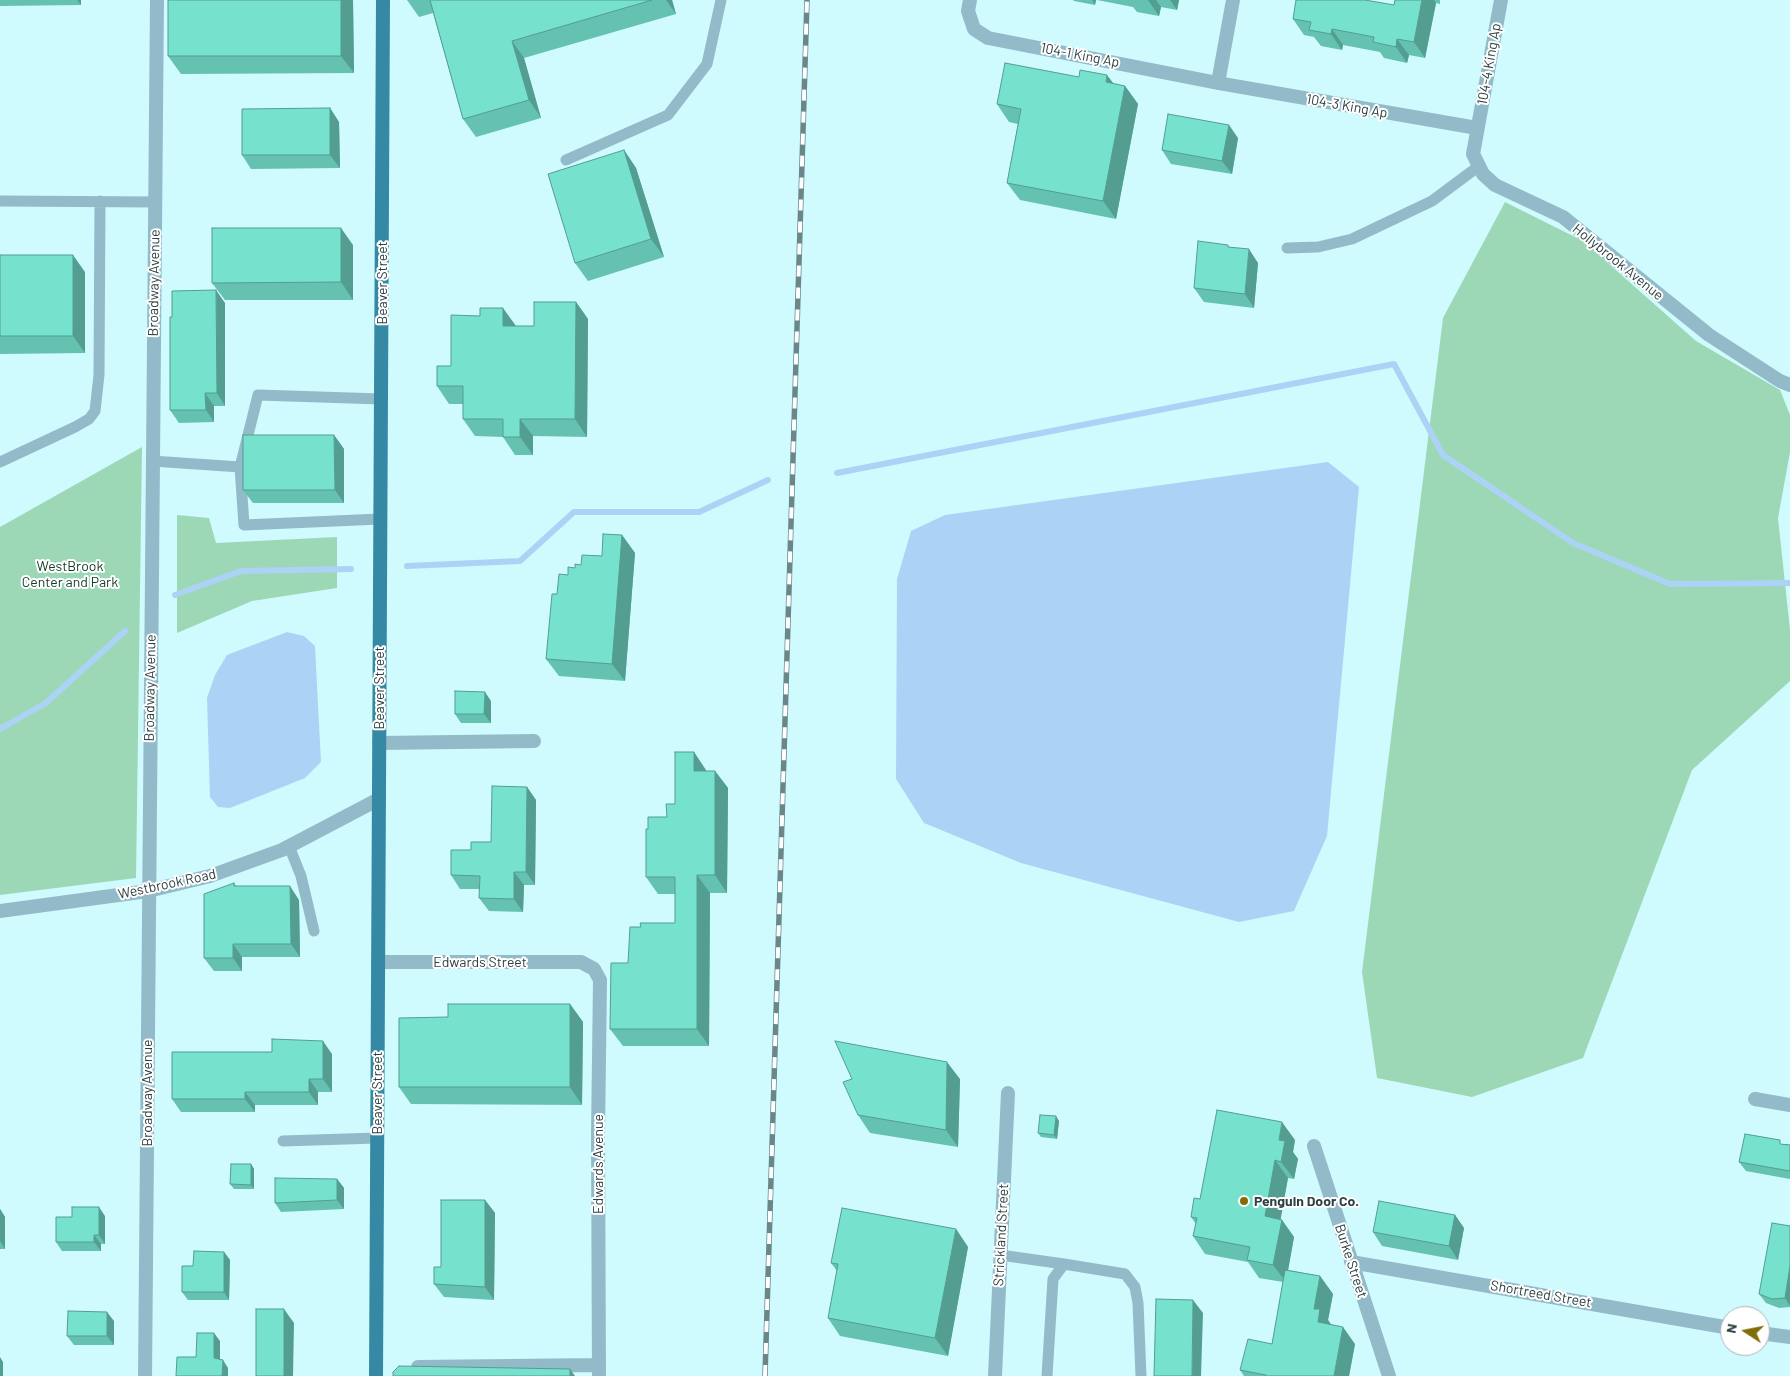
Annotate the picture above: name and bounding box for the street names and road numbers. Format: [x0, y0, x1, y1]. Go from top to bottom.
street label: 104-4 King Ap [1474, 22, 1504, 106]
street label: 104-1 King Ap [1039, 39, 1121, 71]
street label: 104-3 King Ap [1305, 91, 1389, 121]
street label: Hollybrook Avenue [1569, 220, 1667, 304]
street label: Broadway Avenue [145, 229, 163, 337]
street label: Beaver Street [374, 241, 390, 325]
street label: Broadway Avenue [141, 634, 159, 742]
street label: Beaver Street [371, 646, 387, 730]
street label: Westbrook Road [117, 865, 217, 903]
street label: Edwards Street [433, 954, 527, 970]
street label: Broadway Avenue [139, 1040, 155, 1146]
street label: Beaver Street [369, 1051, 385, 1135]
street label: Edwards Avenue [590, 1114, 606, 1214]
street label: Strickland Street [990, 1183, 1012, 1287]
street label: Burke Street [1331, 1222, 1371, 1300]
street label: Shortreed Street [1489, 1277, 1593, 1311]

